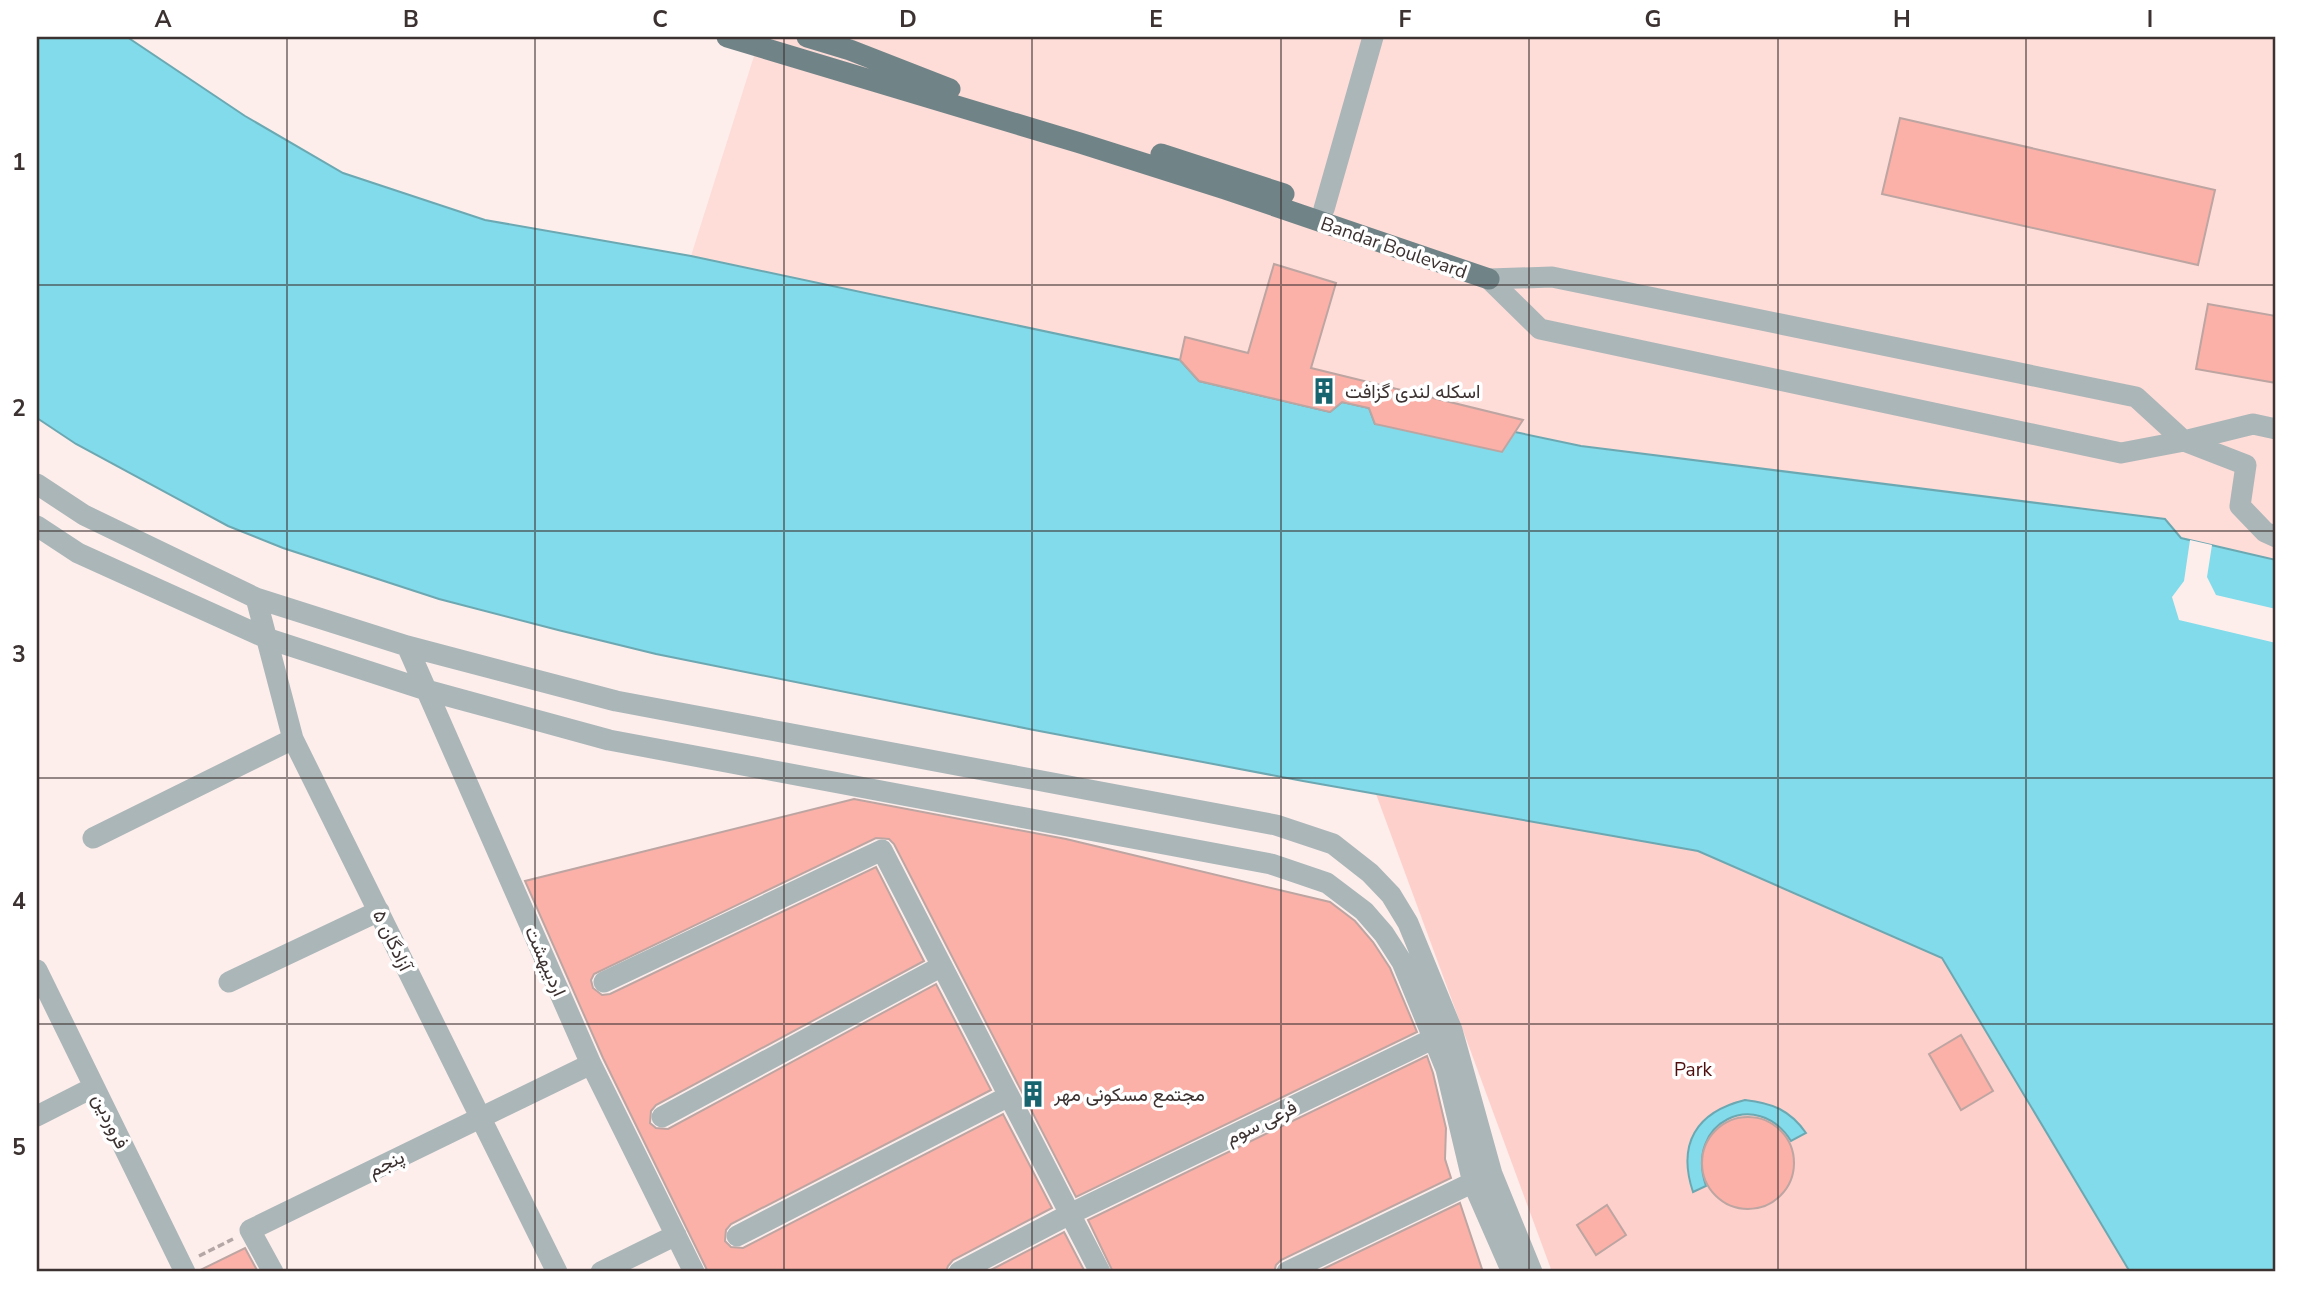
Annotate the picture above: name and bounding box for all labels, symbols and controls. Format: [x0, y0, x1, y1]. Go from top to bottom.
text: A [154, 4, 172, 35]
text: B [403, 4, 419, 35]
text: C [652, 4, 668, 35]
text: D [899, 4, 917, 35]
text: E [1149, 4, 1163, 35]
text: F [1399, 4, 1412, 35]
text: G [1645, 4, 1661, 35]
text: H [1893, 4, 1911, 35]
text: I [2147, 4, 2153, 35]
text: 1 [12, 147, 26, 178]
street label: Bandar Boulevard [1317, 211, 1470, 285]
building icon: اسکله لندی گزافت [1309, 376, 1339, 406]
place label: اسکله لندی گزافت [1345, 379, 1480, 405]
text: 2 [12, 393, 26, 424]
text: 3 [12, 639, 26, 670]
text: 4 [12, 886, 26, 917]
street label: آزادگان ۵ [366, 905, 419, 977]
street label: اردیبهشت [518, 922, 572, 1001]
park label: Park [1674, 1057, 1712, 1083]
building icon: مجتمع مسکونی مهر [1018, 1079, 1048, 1109]
place label: مجتمع مسکونی مهر [1053, 1082, 1205, 1108]
street label: فروردین [86, 1089, 135, 1153]
street label: فرعی سوم [1221, 1094, 1301, 1151]
text: 5 [12, 1132, 26, 1163]
street label: پنجم [364, 1144, 409, 1184]

